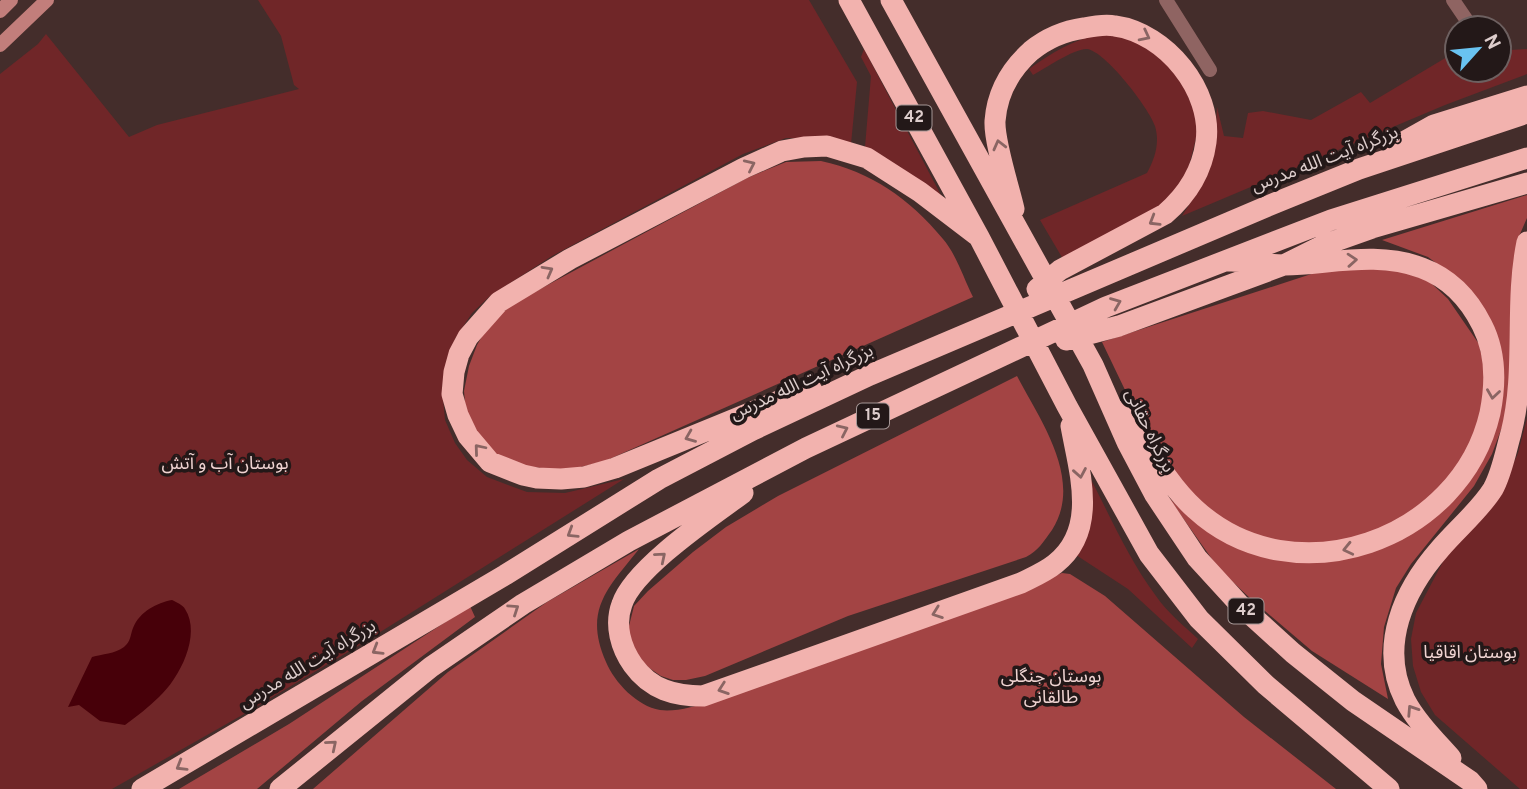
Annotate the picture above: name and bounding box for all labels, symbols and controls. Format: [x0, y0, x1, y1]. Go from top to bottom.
north arrow [1443, 14, 1513, 84]
one-way arrow [1138, 28, 1150, 42]
text: N [1478, 31, 1505, 54]
road number: 42 [897, 106, 932, 130]
street label: بزرگراه آیت الله مدرس [1248, 121, 1402, 199]
one-way arrow [993, 139, 1007, 151]
one-way arrow [742, 160, 755, 174]
one-way arrow [1148, 213, 1161, 226]
one-way arrow [1347, 253, 1358, 268]
one-way arrow [541, 266, 553, 279]
one-way arrow [1109, 298, 1121, 312]
street label: بزرگراه آیت الله مدرس [727, 340, 877, 426]
street label: بزرگراه حقانی [1119, 385, 1179, 477]
one-way arrow [1485, 388, 1500, 400]
road number: 15 [857, 404, 889, 428]
one-way arrow [836, 425, 848, 439]
one-way arrow [685, 429, 698, 443]
one-way arrow [475, 445, 487, 458]
park label: بوستان آب و آتش [161, 453, 289, 476]
one-way arrow [1072, 467, 1087, 479]
one-way arrow [567, 524, 580, 537]
one-way arrow [1342, 540, 1354, 555]
one-way arrow [653, 553, 666, 566]
road number: 42 [1228, 598, 1264, 624]
one-way arrow [507, 605, 520, 618]
one-way arrow [932, 605, 944, 619]
street label: بزرگراه آیت الله مدرس [235, 615, 381, 715]
one-way arrow [372, 642, 385, 655]
park label: بوستان اقاقیا [1423, 642, 1517, 665]
park label: بوستان جنگلی طالقانی [1001, 666, 1101, 710]
one-way arrow [717, 681, 729, 695]
one-way arrow [1407, 704, 1420, 717]
one-way arrow [324, 741, 337, 753]
one-way arrow [176, 757, 189, 770]

